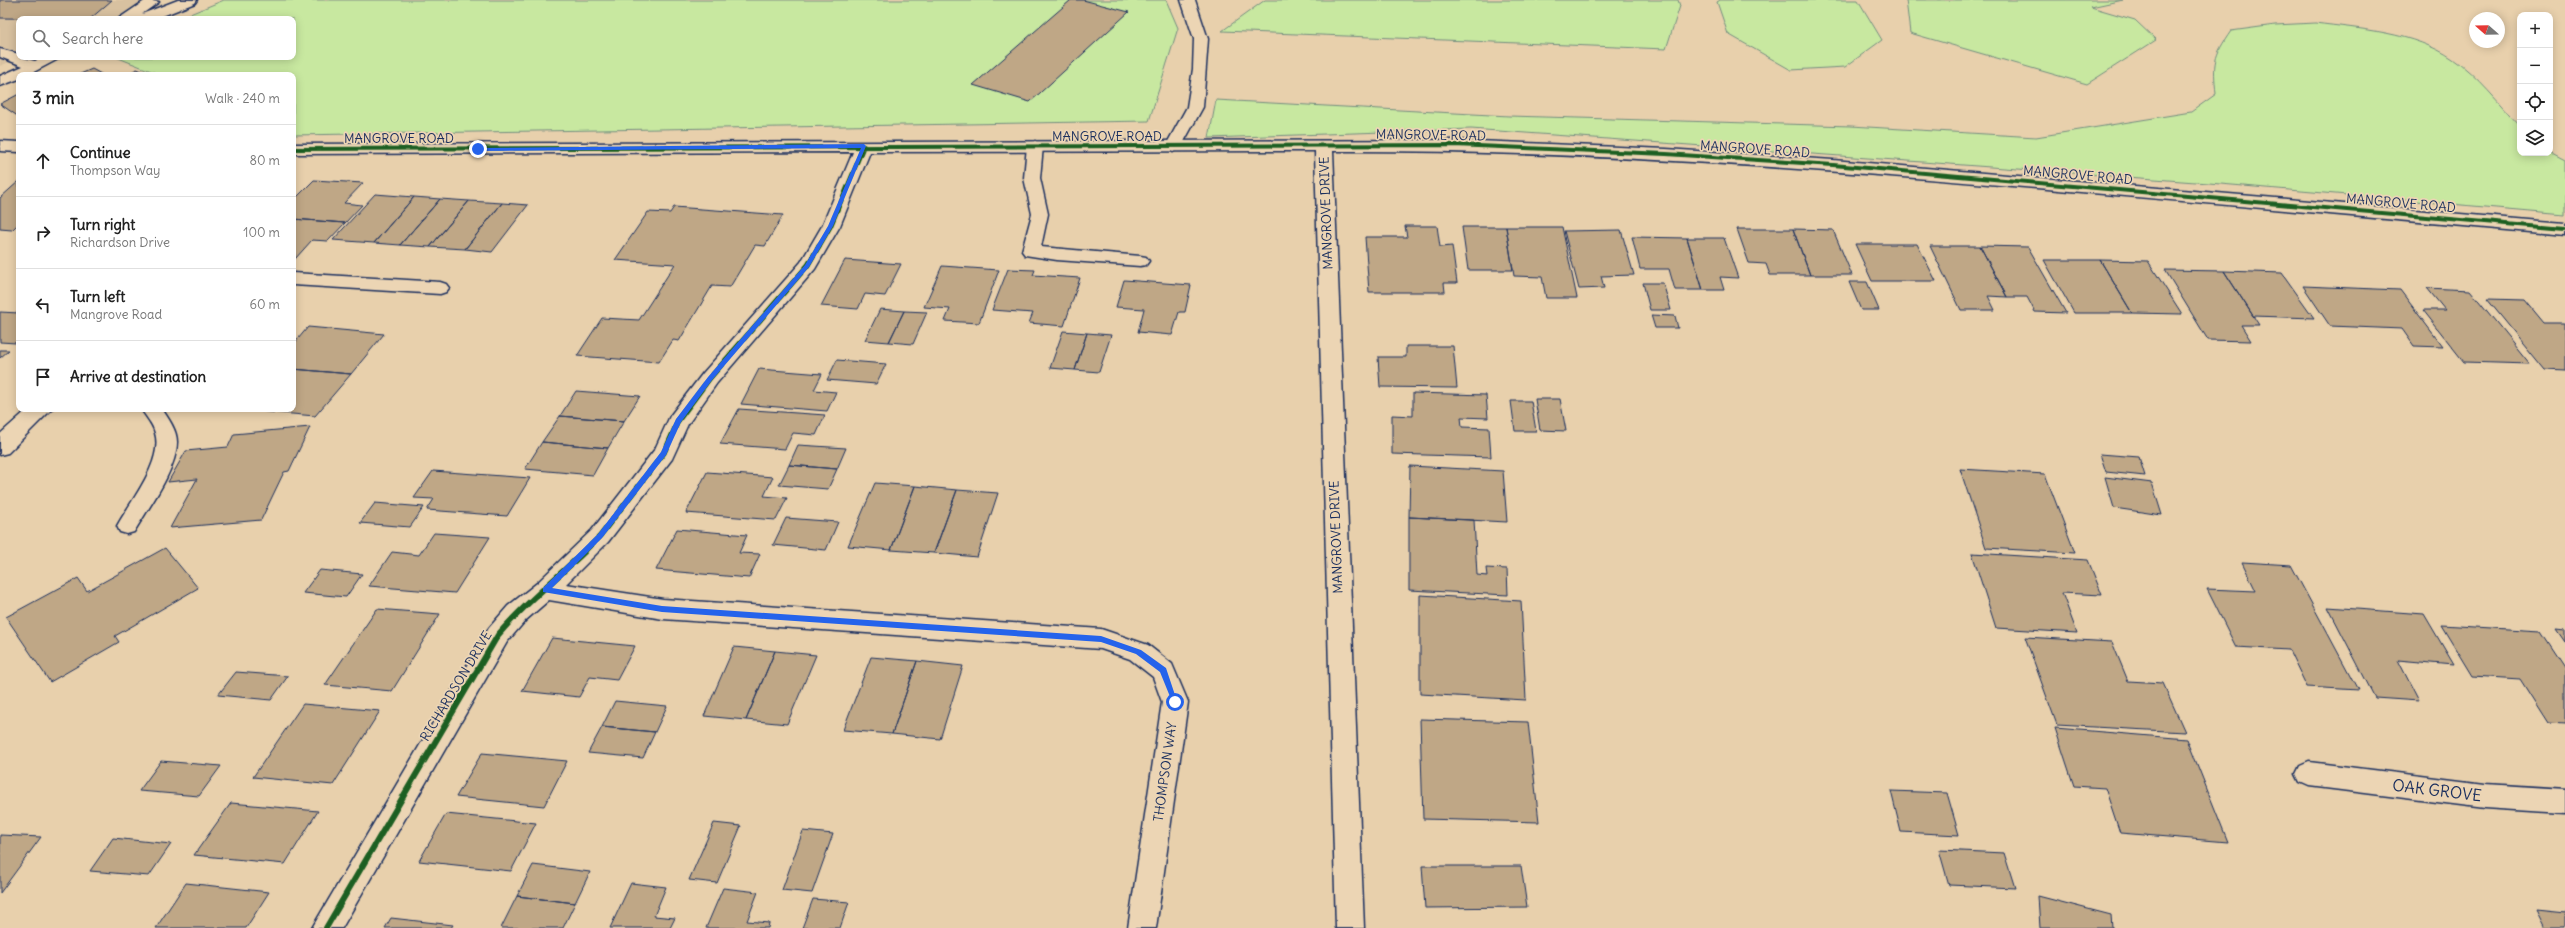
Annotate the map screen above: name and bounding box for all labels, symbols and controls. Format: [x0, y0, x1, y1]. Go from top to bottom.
north arrow [2469, 12, 2505, 48]
map controls [2517, 12, 2553, 156]
button: + [2517, 12, 2553, 48]
search box [16, 16, 296, 60]
icon: search [30, 27, 52, 49]
text: Search here [62, 29, 143, 48]
button: − [2517, 48, 2553, 84]
button: locate [2517, 84, 2553, 120]
text: 3 min [32, 87, 74, 109]
text: Walk · 240 m [205, 90, 280, 107]
button: layers [2517, 120, 2553, 156]
street label: MANGROVE ROAD [1376, 126, 1486, 144]
street label: MANGROVE ROAD [1052, 128, 1162, 145]
street label: MANGROVE ROAD [344, 130, 454, 147]
street label: MANGROVE ROAD [1699, 137, 1811, 161]
route end [469, 140, 487, 158]
text: Continue [70, 143, 131, 162]
icon: ahead [32, 150, 54, 172]
text: 80 m [249, 152, 280, 169]
street label: MANGROVE DRIVE [1316, 156, 1336, 270]
text: Thompson Way [70, 162, 160, 179]
street label: MANGROVE ROAD [2022, 162, 2134, 188]
street label: MANGROVE ROAD [2345, 190, 2457, 216]
text: Turn right [70, 215, 135, 234]
icon: right [32, 222, 54, 244]
text: 100 m [243, 224, 280, 241]
text: Richardson Drive [70, 234, 170, 251]
text: Turn left [70, 287, 125, 306]
icon: left [32, 294, 54, 316]
text: 60 m [249, 296, 280, 313]
text: Mangrove Road [70, 306, 162, 323]
icon: arrive [32, 366, 54, 388]
text: Arrive at destination [70, 367, 206, 386]
street label: MANGROVE DRIVE [1326, 480, 1346, 594]
street label: RICHARDSON DRIVE [416, 627, 496, 744]
route start [1166, 693, 1184, 711]
street label: THOMPSON WAY [1150, 721, 1180, 823]
street label: OAK GROVE [2391, 775, 2483, 805]

